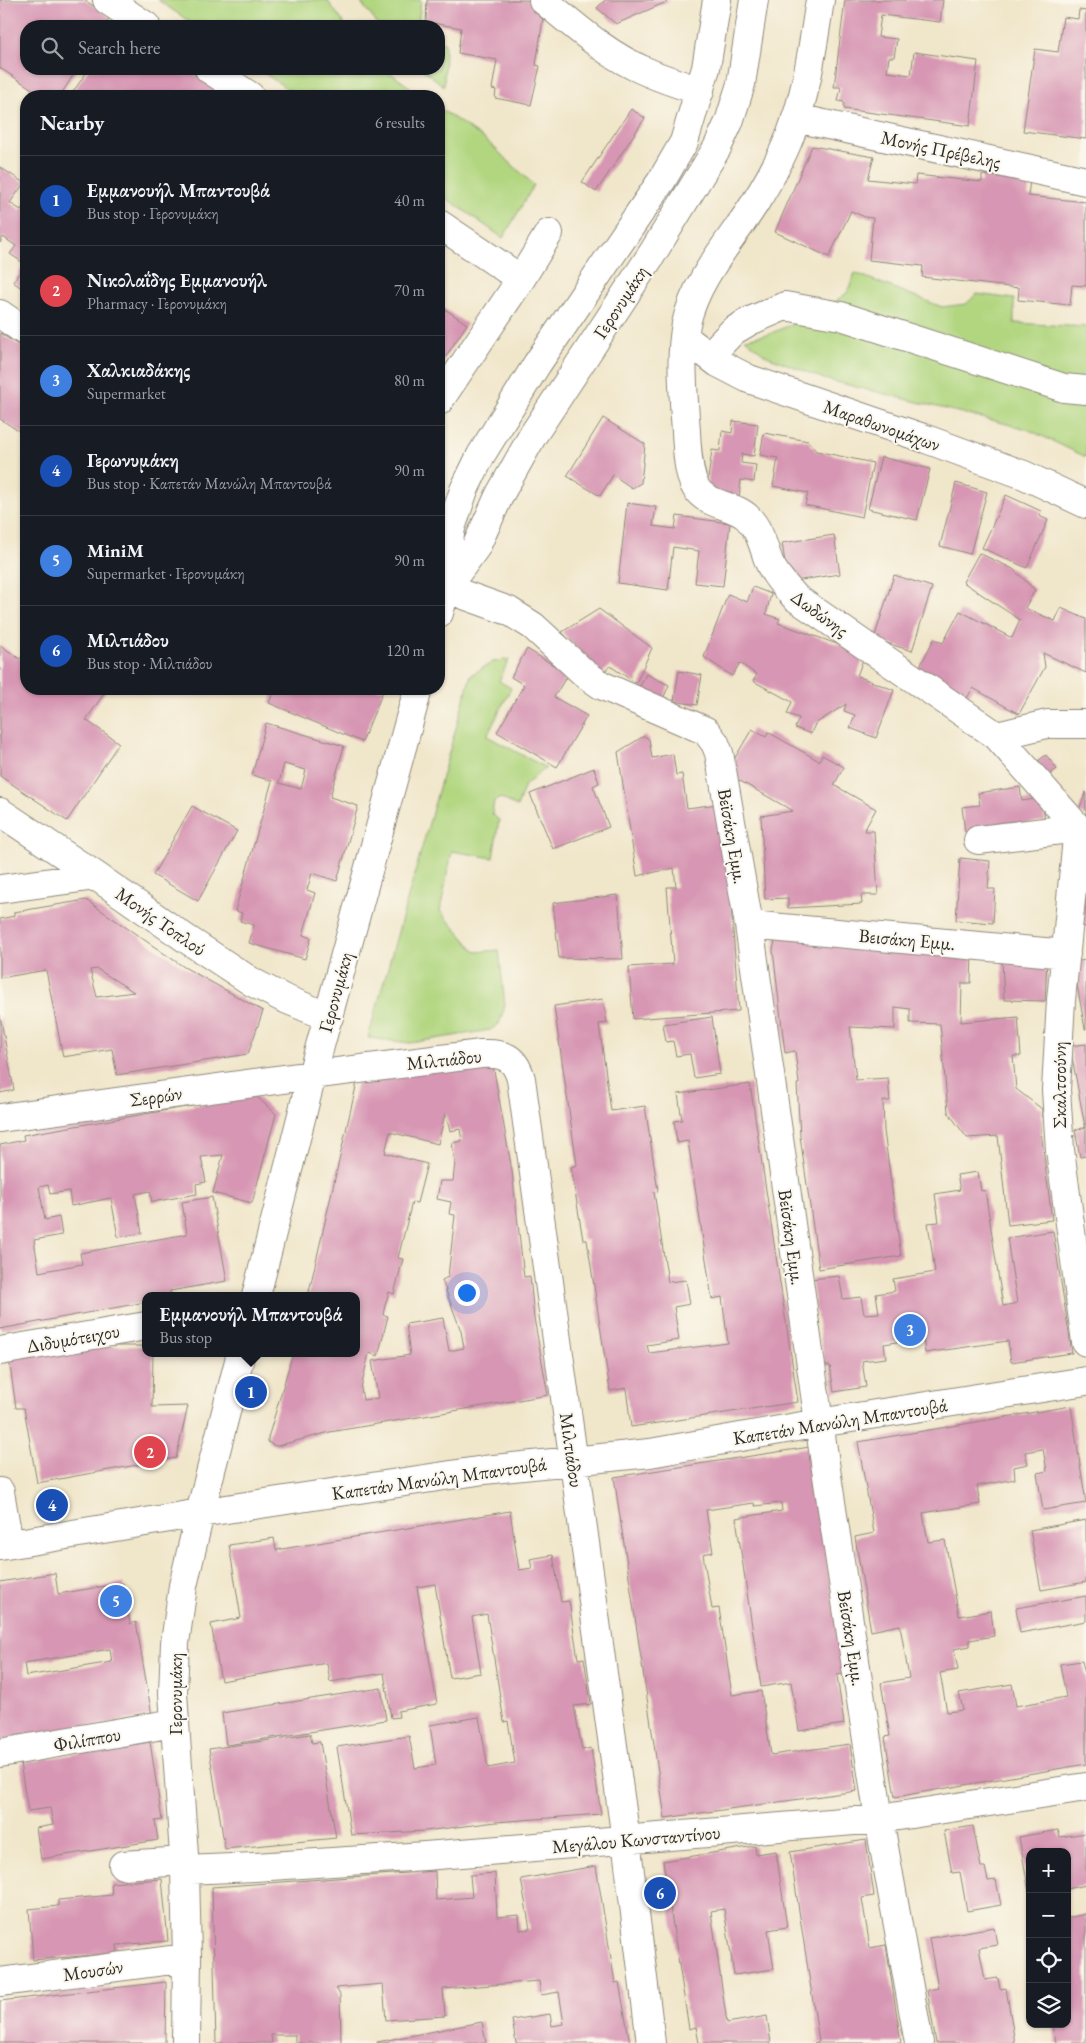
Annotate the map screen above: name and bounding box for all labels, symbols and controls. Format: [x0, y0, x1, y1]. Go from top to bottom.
search box [20, 20, 445, 75]
icon: search [38, 34, 66, 62]
text: Search here [78, 35, 160, 60]
text: Nearby [40, 109, 104, 136]
text: 6 results [375, 112, 425, 133]
street label: Μονής Πρέβελης [879, 125, 1003, 174]
text: Εμμανουήλ Μπαντουβά [87, 178, 270, 203]
text: 1 [52, 190, 60, 211]
text: 40 m [394, 190, 425, 211]
text: Bus stop · Γερονυμάκη [87, 203, 219, 224]
street label: Γερονυμάκη [588, 261, 653, 344]
text: Νικολαΐδης Εμμανουήλ [87, 268, 267, 293]
text: 2 [52, 280, 60, 301]
text: 70 m [394, 280, 425, 301]
text: Pharmacy · Γερονυμάκη [87, 293, 227, 314]
text: Χαλκιαδάκης [87, 358, 190, 383]
text: 3 [52, 370, 60, 391]
text: 80 m [394, 370, 425, 391]
text: Supermarket [87, 383, 166, 404]
street label: Μαραθωνομάχων [820, 394, 944, 457]
text: Γερωνυμάκη [87, 448, 179, 473]
text: 4 [52, 460, 60, 481]
text: 90 m [394, 460, 425, 481]
text: Bus stop · Καπετάν Μανώλη Μπαντουβά [87, 473, 331, 494]
text: MiniM [87, 538, 144, 563]
text: 5 [52, 550, 60, 571]
text: 90 m [394, 550, 425, 571]
text: Supermarket · Γερονυμάκη [87, 563, 245, 584]
street label: Δωδώνης [786, 584, 853, 643]
text: Μιλτιάδου [87, 628, 169, 653]
text: 6 [52, 640, 60, 661]
text: 120 m [386, 640, 425, 661]
text: Bus stop · Μιλτιάδου [87, 653, 213, 674]
street label: Βεϊσάκη Εμμ. [712, 786, 753, 886]
street label: Μονής Τοπλού [111, 881, 211, 962]
street label: Βεισάκη Εμμ. [858, 923, 956, 956]
street label: Γερονυμάκη [313, 949, 358, 1035]
street label: Σκαλτσούνη [1047, 1041, 1072, 1129]
street label: Μιλτιάδου [405, 1043, 483, 1076]
street label: Σερρών [128, 1080, 184, 1113]
street label: Βεϊσάκη Εμμ. [772, 1187, 811, 1287]
your location [454, 1280, 480, 1306]
popup [142, 1292, 360, 1357]
text: Εμμανουήλ Μπαντουβά [160, 1302, 342, 1327]
pin: 3 [894, 1311, 926, 1349]
street label: Διδυμότειχου [25, 1318, 122, 1359]
text: Bus stop [160, 1327, 212, 1348]
pin: 1 [235, 1373, 267, 1411]
street label: Καπετάν Μανώλη Μπαντουβά [731, 1392, 949, 1451]
street label: Μιλτιάδου [554, 1411, 589, 1489]
pin: 2 [134, 1433, 166, 1471]
street label: Καπετάν Μανώλη Μπαντουβά [330, 1451, 548, 1506]
pin: 4 [36, 1486, 68, 1524]
pin: 5 [100, 1582, 132, 1620]
street label: Βεϊσάκη Εμμ. [832, 1588, 871, 1688]
street label: Γερονυμάκη [163, 1653, 188, 1735]
street label: Φιλίππου [52, 1721, 123, 1758]
street label: Μεγάλου Κωνσταντίνου [551, 1820, 721, 1859]
map controls [1026, 1848, 1071, 2028]
button: + [1026, 1848, 1071, 1893]
pin: 6 [644, 1874, 676, 1912]
button: − [1026, 1893, 1071, 1938]
button: locate [1026, 1938, 1071, 1983]
street label: Μουσών [61, 1954, 125, 1987]
button: layers [1026, 1983, 1071, 2028]

